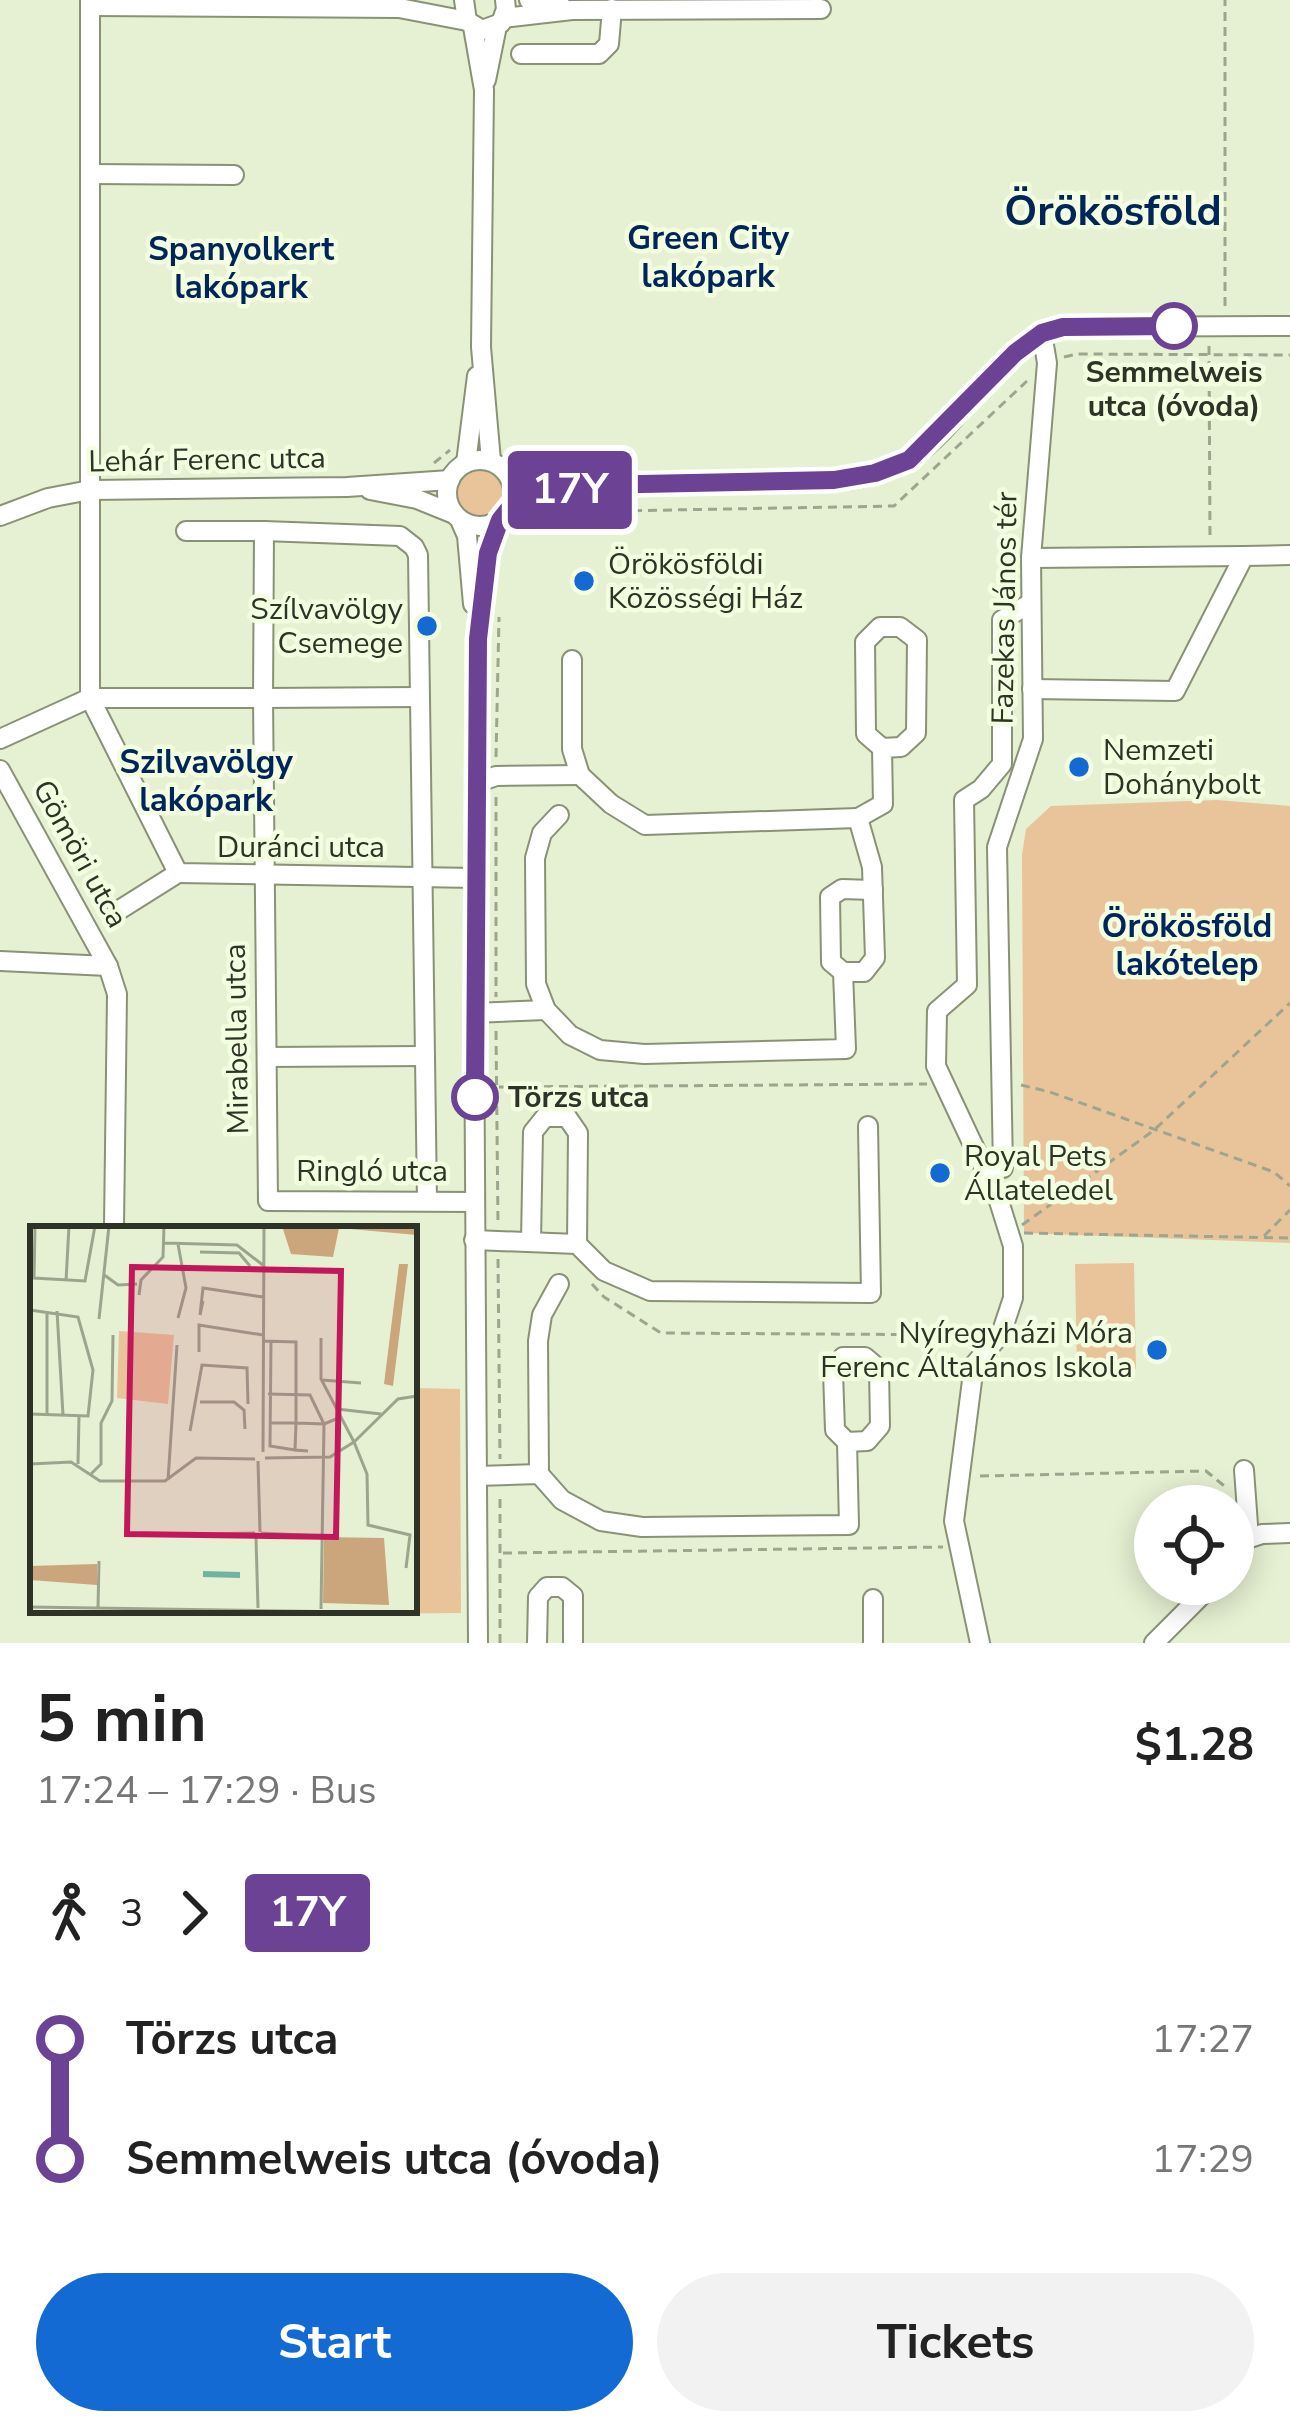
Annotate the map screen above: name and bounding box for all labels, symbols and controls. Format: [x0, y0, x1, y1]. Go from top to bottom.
district label: Örökösföld [1004, 183, 1222, 240]
district label: Green City lakópark [627, 216, 790, 299]
district label: Spanyolkert lakópark [148, 227, 334, 310]
marker: Semmelweis utca (óvoda) [1152, 304, 1196, 348]
place label: Semmelweis utca (óvoda) [1085, 352, 1263, 427]
street label: Lehár Ferenc utca [88, 437, 326, 483]
line badge: 17Y [501, 451, 639, 529]
text: 17Y [532, 461, 608, 518]
street label: Fazekas János tér [982, 491, 1028, 725]
place label: Örökösföldi Közösségi Ház [608, 544, 803, 619]
marker: Örökösföldi Közösségi Ház [571, 568, 597, 594]
place label: Szílvavölgy Csemege [250, 589, 404, 664]
marker: Szílvavölgy Csemege [414, 613, 440, 639]
place label: Nemzeti Dohánybolt [1103, 730, 1261, 805]
district label: Szilvavölgy lakópark [119, 740, 293, 823]
marker: Nemzeti Dohánybolt [1066, 754, 1092, 780]
street label: Gömöri utca [23, 773, 137, 935]
street label: Duránci utca [217, 827, 385, 868]
district label: Örökösföld lakótelep [1102, 904, 1272, 987]
street label: Mirabella utca [215, 943, 259, 1135]
marker: Törzs utca [453, 1075, 497, 1119]
place label: Törzs utca [508, 1077, 650, 1118]
place label: Royal Pets Állateledel [964, 1136, 1113, 1211]
street label: Ringló utca [296, 1151, 448, 1192]
marker: Royal Pets Állateledel [927, 1160, 953, 1186]
inset map [30, 1226, 417, 1613]
place label: Nyíregyházi Móra Ferenc Általános Iskola [820, 1313, 1133, 1388]
marker: Nyíregyházi Móra Ferenc Általános Iskola [1144, 1337, 1170, 1363]
map controls [1134, 1485, 1254, 1605]
button: locate [1134, 1485, 1254, 1605]
text: 5 min [36, 1674, 207, 1764]
text: $1.28 [1135, 1715, 1254, 1776]
text: 17:24 – 17:29 · Bus [36, 1764, 376, 1817]
icon: walk [36, 1880, 102, 1946]
icon: forward [161, 1880, 227, 1946]
text: 17Y [269, 1884, 346, 1941]
text: 3 [120, 1887, 143, 1940]
text: Törzs utca [126, 2009, 338, 2070]
text: 17:27 [1152, 2013, 1254, 2066]
text: Semmelweis utca (óvoda) [126, 2129, 663, 2190]
text: 17:29 [1152, 2133, 1254, 2186]
button: Start [36, 2273, 633, 2411]
button: Tickets [657, 2273, 1254, 2411]

